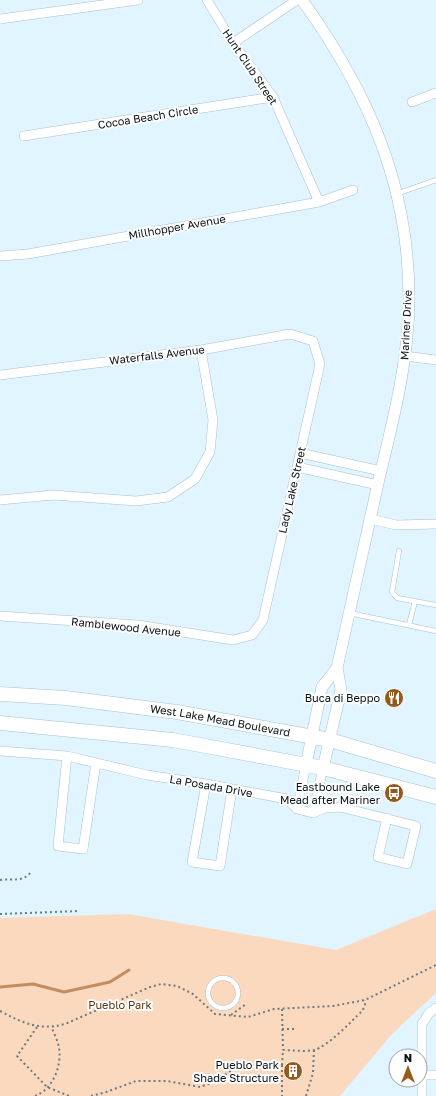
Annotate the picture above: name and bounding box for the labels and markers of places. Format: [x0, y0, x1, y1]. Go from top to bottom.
restaurant icon: Buca di Beppo [383, 687, 405, 709]
place label: Buca di Beppo [305, 691, 380, 704]
place label: Eastbound Lake Mead after Mariner [280, 780, 381, 806]
bus stop icon: Eastbound Lake Mead after Mariner [383, 782, 405, 804]
place label: Pueblo Park Shade Structure [193, 1058, 279, 1084]
building icon: Pueblo Park Shade Structure [282, 1060, 304, 1082]

